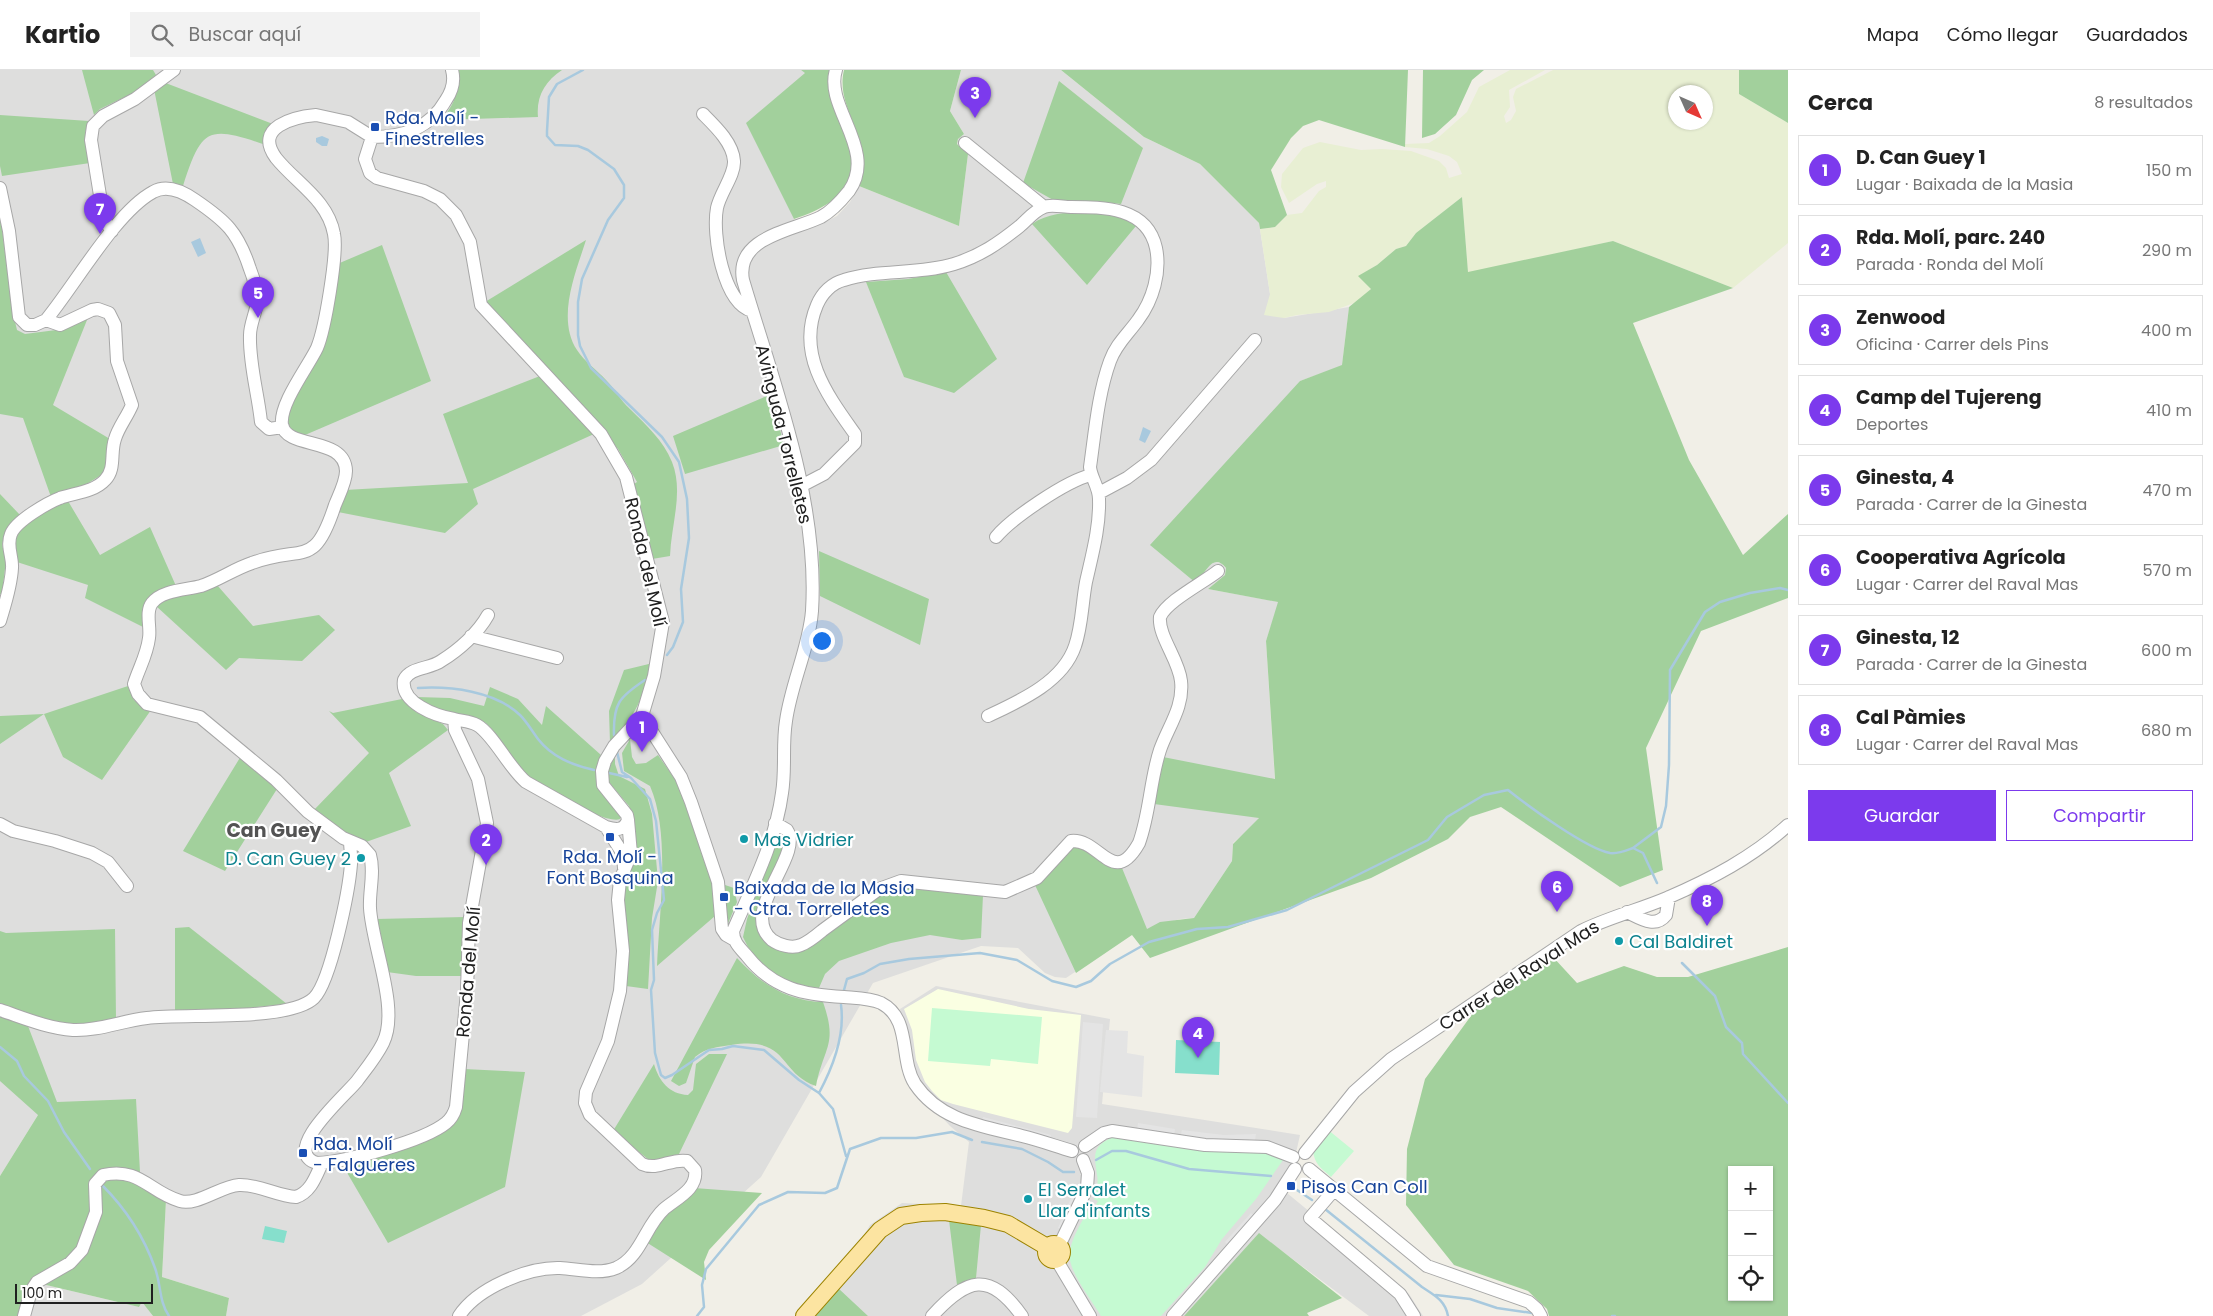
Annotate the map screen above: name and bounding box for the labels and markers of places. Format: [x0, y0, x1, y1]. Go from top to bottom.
pin: 3 [959, 77, 991, 118]
place label: Rda. Molí - Finestrelles [385, 105, 484, 151]
marker: Rda. Molí - Finestrelles [369, 121, 381, 133]
pin: 7 [84, 193, 116, 234]
pin: 5 [242, 277, 274, 318]
pin: 1 [626, 711, 658, 752]
pin: 2 [470, 824, 502, 865]
place label: Mas Vidrier [754, 827, 854, 852]
marker: Rda. Molí - Font Bosquina [604, 831, 616, 843]
marker: Mas Vidrier [738, 833, 750, 845]
place label: Rda. Molí - Font Bosquina [546, 844, 674, 890]
place label: D. Can Guey 2 [225, 846, 351, 871]
marker: D. Can Guey 2 [355, 852, 367, 864]
pin: 6 [1541, 871, 1573, 912]
place label: Baixada de la Masia - Ctra. Torrelletes [734, 875, 915, 921]
pin: 8 [1691, 885, 1723, 926]
marker: Baixada de la Masia - Ctra. Torrelletes [718, 891, 730, 903]
place label: Cal Baldiret [1629, 929, 1733, 954]
marker: Cal Baldiret [1613, 935, 1625, 947]
pin: 4 [1182, 1017, 1214, 1058]
place label: Rda. Molí - Falgueres [313, 1131, 416, 1177]
marker: Rda. Molí - Falgueres [297, 1147, 309, 1159]
place label: Pisos Can Coll [1301, 1174, 1428, 1199]
place label: El Serralet Llar d'infants [1038, 1177, 1150, 1223]
marker: Pisos Can Coll [1285, 1180, 1297, 1192]
marker: El Serralet Llar d'infants [1022, 1193, 1034, 1205]

